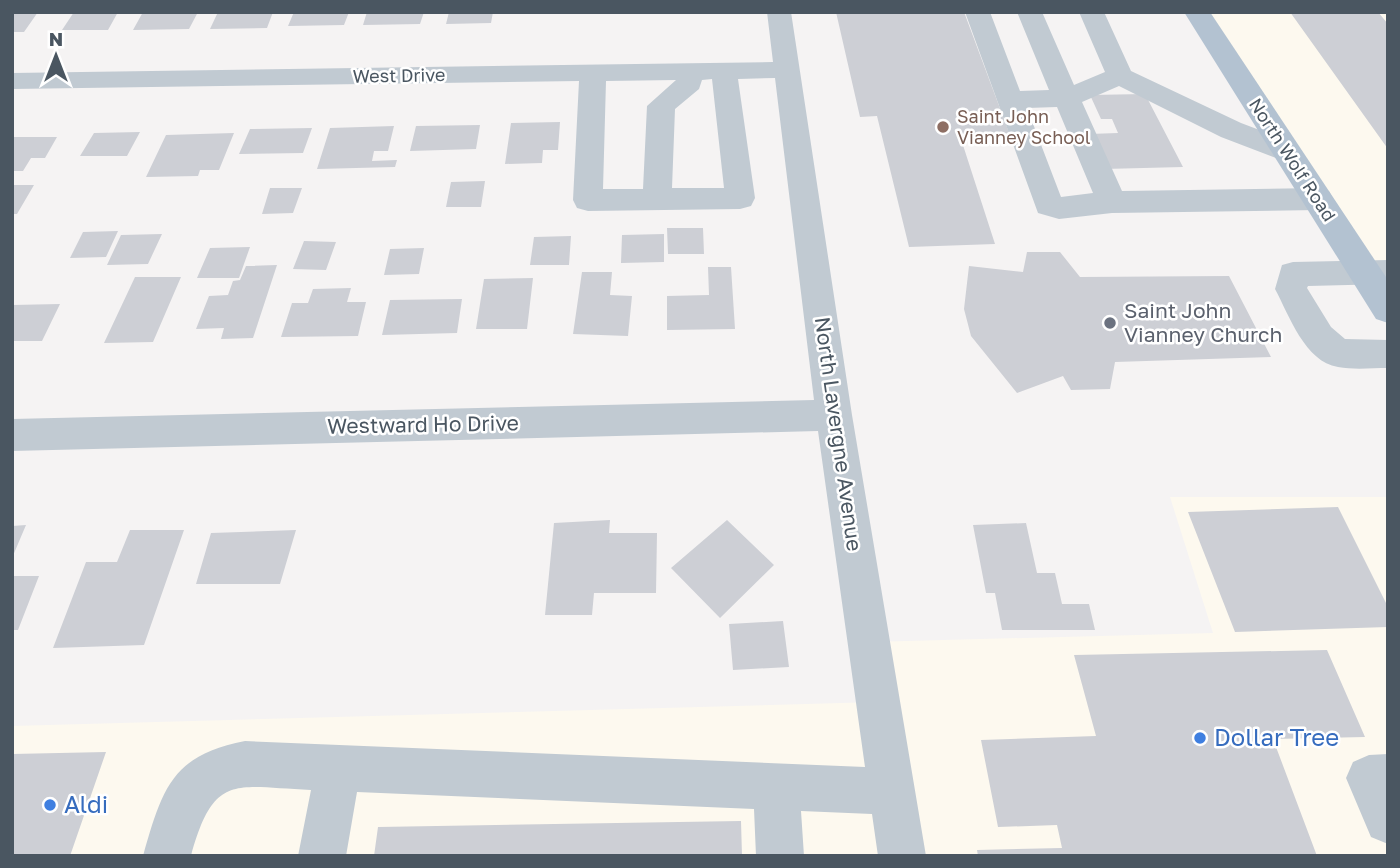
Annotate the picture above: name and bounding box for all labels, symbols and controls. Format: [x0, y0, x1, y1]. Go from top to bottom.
north arrow [21, 21, 91, 91]
text: N [49, 27, 63, 50]
street label: West Drive [352, 63, 446, 87]
street label: North Wolf Road [1245, 94, 1341, 225]
place label: Saint John Vianney School [957, 105, 1091, 148]
marker: Saint John Vianney School [935, 119, 951, 135]
place label: Saint John Vianney Church [1124, 297, 1282, 347]
street label: North Lavergne Avenue [810, 315, 868, 553]
marker: Saint John Vianney Church [1102, 315, 1118, 331]
street label: Westward Ho Drive [327, 409, 519, 439]
place label: Dollar Tree [1214, 722, 1339, 751]
marker: Dollar Tree [1192, 730, 1208, 746]
place label: Aldi [64, 789, 108, 818]
marker: Aldi [42, 797, 58, 813]

